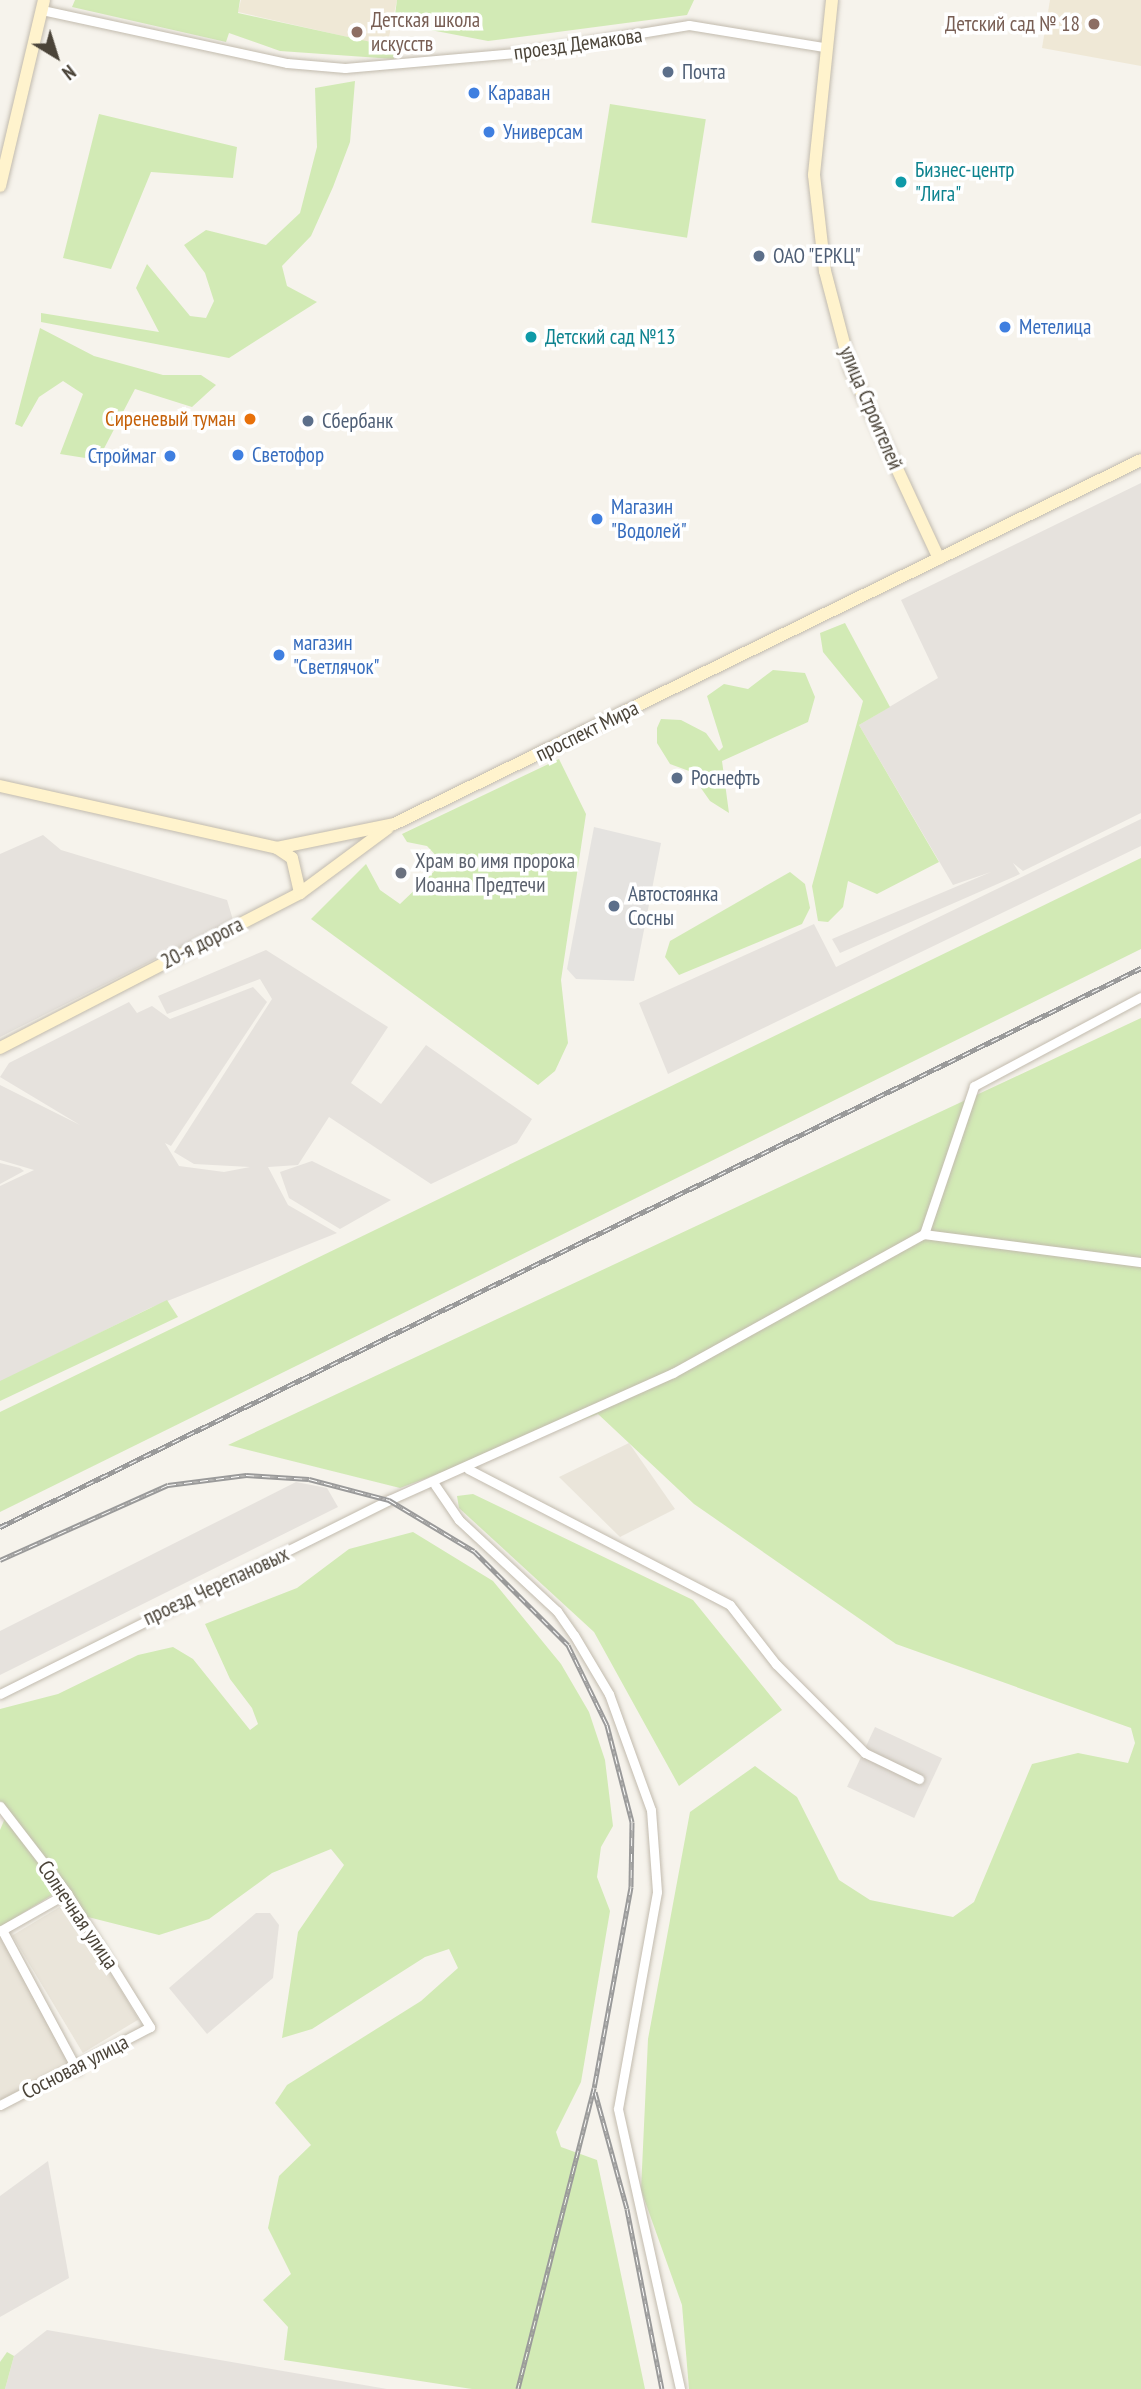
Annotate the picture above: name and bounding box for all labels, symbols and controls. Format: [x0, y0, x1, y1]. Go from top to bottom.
place label: Детская школа искусств [371, 7, 480, 57]
place label: Детский сад № 18 [945, 11, 1080, 37]
marker: Детский сад № 18 [1086, 16, 1102, 32]
north arrow [21, 21, 91, 91]
street label: проезд Демакова [512, 22, 644, 66]
marker: Детская школа искусств [349, 24, 365, 40]
place label: Почта [682, 59, 726, 85]
text: N [58, 60, 80, 85]
marker: Почта [660, 64, 676, 80]
place label: Караван [488, 80, 550, 106]
marker: Караван [466, 85, 482, 101]
place label: Универсам [503, 119, 583, 145]
marker: Универсам [481, 124, 497, 140]
place label: Бизнес-центр "Лига" [915, 157, 1014, 207]
marker: Бизнес-центр "Лига" [893, 174, 909, 190]
place label: ОАО "ЕРКЦ" [773, 243, 862, 269]
marker: ОАО "ЕРКЦ" [751, 248, 767, 264]
place label: Метелица [1019, 314, 1091, 340]
marker: Метелица [997, 319, 1013, 335]
place label: Детский сад №13 [545, 324, 675, 350]
marker: Детский сад №13 [523, 329, 539, 345]
street label: улица Строителей [834, 343, 908, 473]
place label: Сиреневый туман [105, 406, 236, 432]
place label: Сбербанк [322, 408, 393, 434]
marker: Сиреневый туман [242, 411, 258, 427]
marker: Сбербанк [300, 413, 316, 429]
place label: Светофор [252, 442, 324, 468]
place label: Строймаг [88, 443, 156, 469]
marker: Светофор [230, 447, 246, 463]
marker: Строймаг [162, 448, 178, 464]
place label: Магазин "Водолей" [611, 494, 687, 544]
marker: Магазин "Водолей" [589, 511, 605, 527]
place label: магазин "Светлячок" [293, 630, 380, 680]
marker: магазин "Светлячок" [271, 647, 287, 663]
street label: проспект Мира [531, 695, 643, 767]
place label: Роснефть [691, 765, 760, 791]
marker: Роснефть [669, 770, 685, 786]
place label: Храм во имя пророка Иоанна Предтечи [415, 848, 575, 898]
marker: Храм во имя пророка Иоанна Предтечи [393, 865, 409, 881]
place label: Автостоянка Сосны [628, 881, 719, 931]
marker: Автостоянка Сосны [606, 898, 622, 914]
street label: 20-я дорога [157, 912, 247, 974]
street label: проезд Черепановых [139, 1541, 293, 1631]
street label: Солнечная улица [32, 1856, 124, 1974]
street label: Сосновая улица [17, 2029, 133, 2105]

